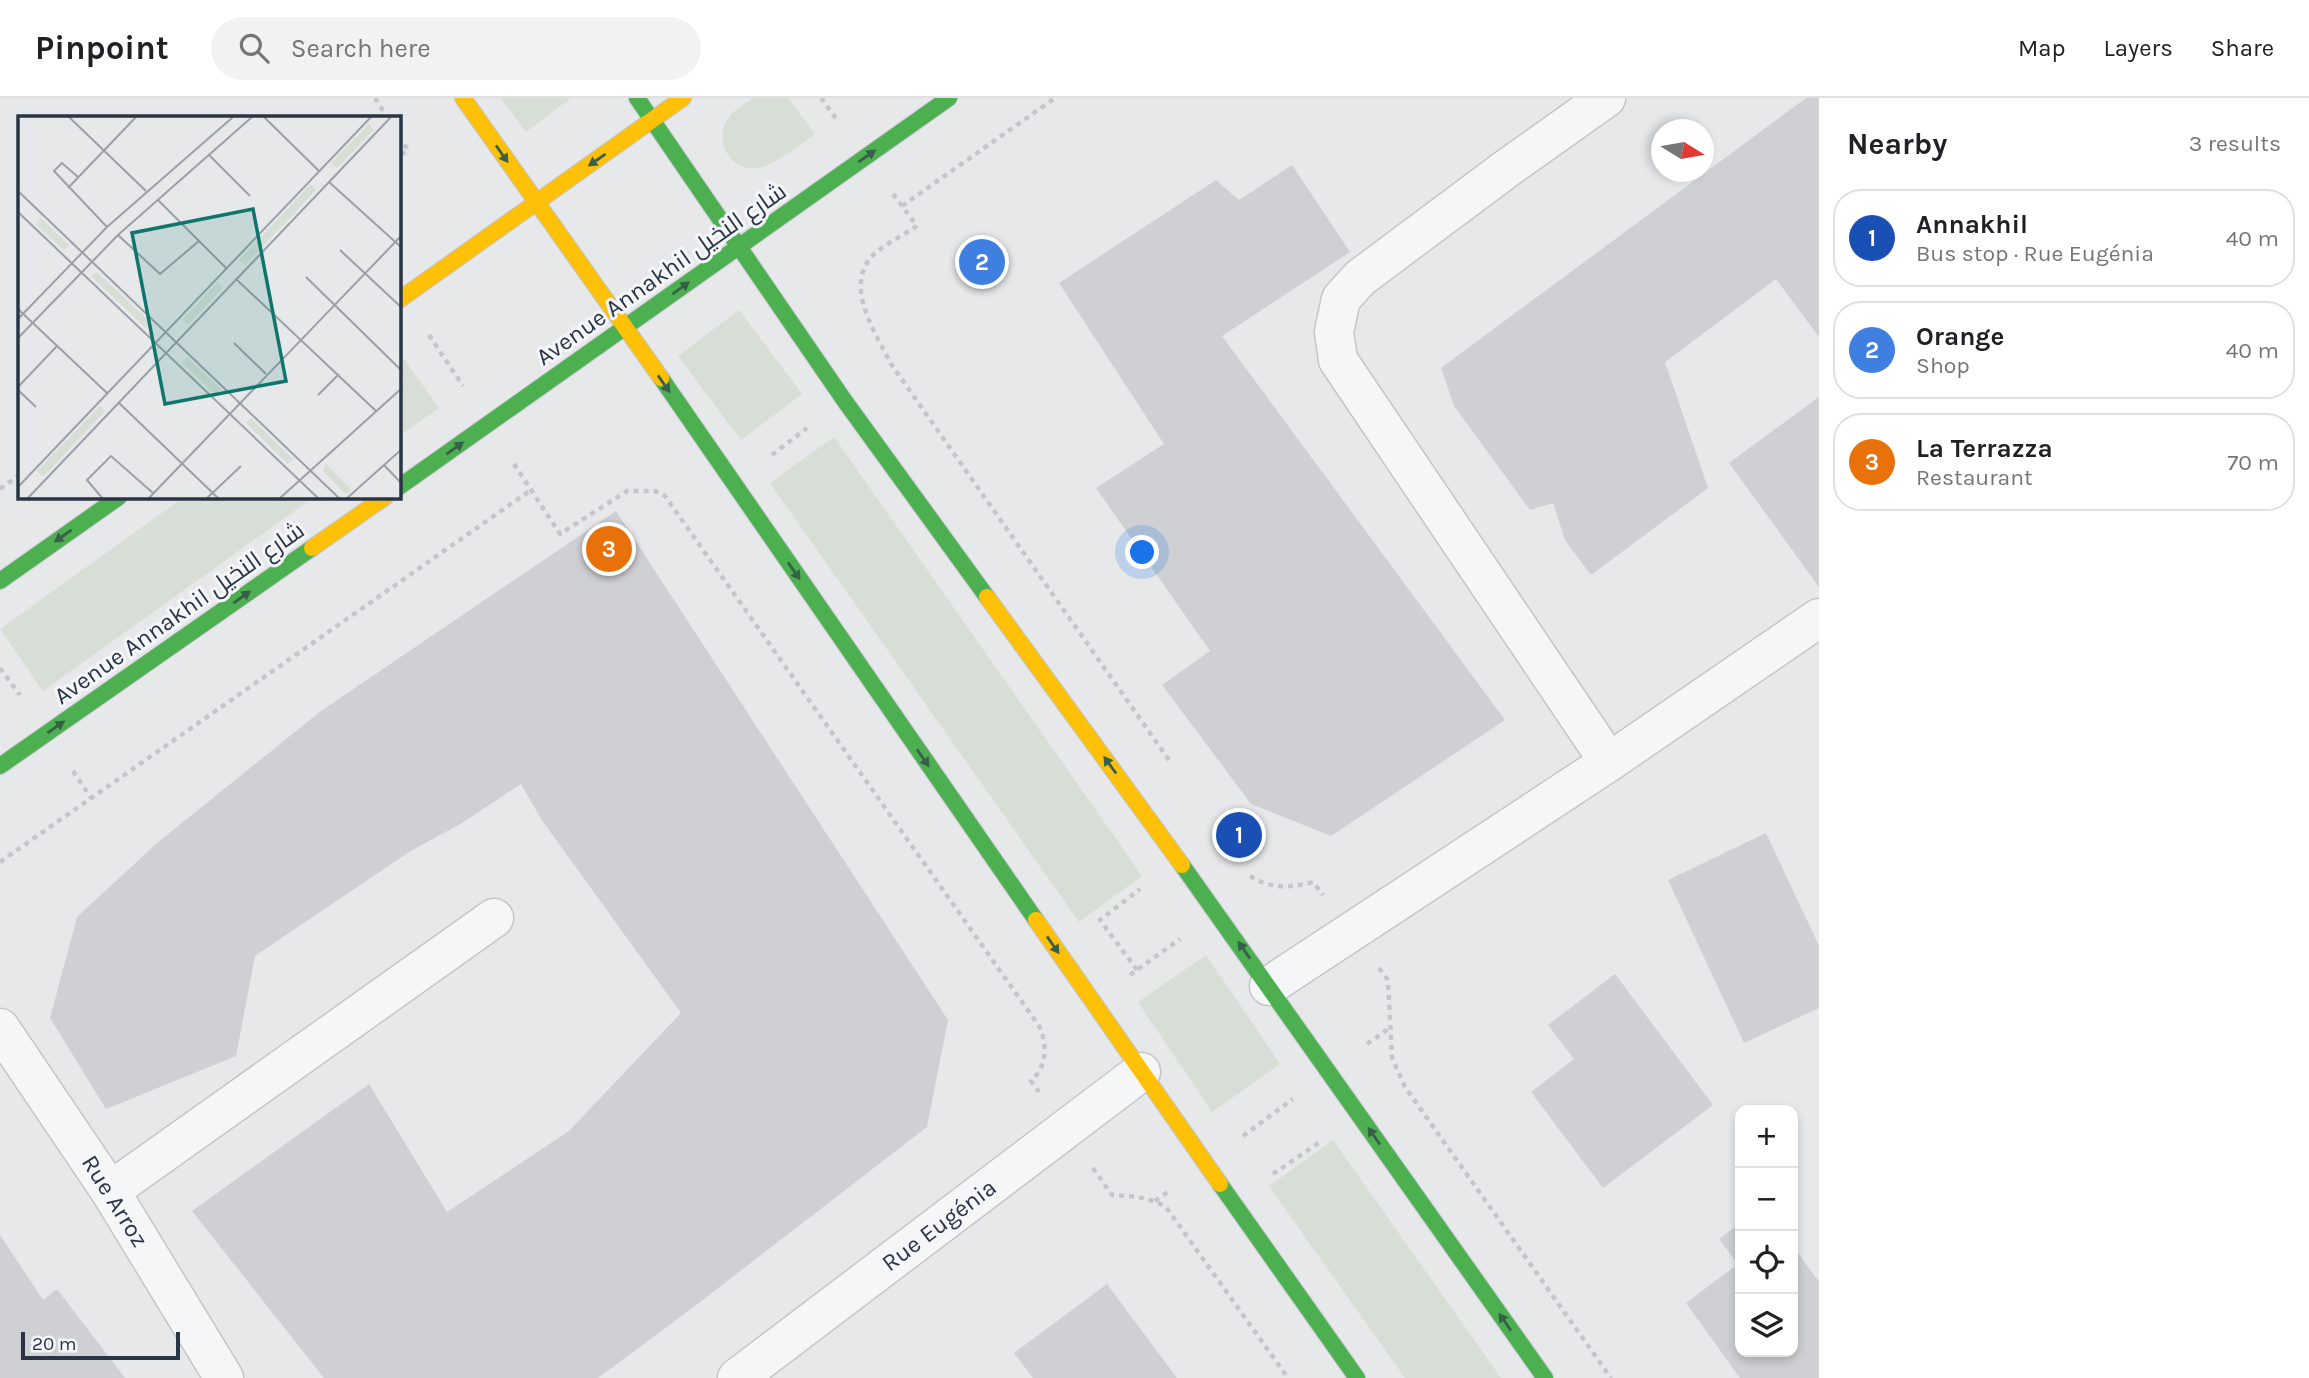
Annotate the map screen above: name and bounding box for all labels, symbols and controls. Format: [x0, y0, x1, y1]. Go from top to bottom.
search box [211, 17, 701, 80]
text: Pinpoint [35, 29, 169, 67]
icon: search [235, 29, 273, 67]
text: Search here [291, 33, 431, 64]
text: Map [2018, 34, 2066, 62]
text: Layers [2104, 34, 2173, 62]
text: Share [2211, 34, 2274, 62]
inset map [18, 116, 401, 499]
north arrow [1651, 119, 1714, 182]
text: Nearby [1847, 126, 1947, 162]
text: 3 results [2189, 130, 2281, 157]
one-way arrow [495, 145, 509, 163]
one-way arrow [858, 149, 876, 163]
one-way arrow [588, 153, 606, 167]
street label: Avenue Annakhil شارع النخيل [531, 177, 793, 373]
text: Annakhil [1916, 209, 2028, 240]
text: 1 [1868, 225, 1876, 252]
text: 40 m [2226, 225, 2279, 252]
pin: 2 [959, 236, 1005, 288]
text: Bus stop · Rue Eugénia [1916, 240, 2154, 267]
one-way arrow [672, 281, 690, 295]
text: Orange [1916, 321, 2004, 352]
text: 2 [1865, 337, 1879, 364]
text: 40 m [2226, 337, 2279, 364]
text: Shop [1916, 352, 1970, 379]
one-way arrow [657, 375, 671, 393]
text: La Terrazza [1916, 433, 2053, 464]
one-way arrow [446, 441, 464, 455]
text: 3 [1865, 449, 1879, 476]
text: 70 m [2228, 449, 2279, 476]
text: Restaurant [1916, 464, 2033, 491]
street label: Avenue Annakhil شارع النخيل [49, 516, 311, 712]
pin: 3 [586, 523, 632, 575]
one-way arrow [54, 529, 72, 543]
your location [1125, 535, 1159, 569]
one-way arrow [787, 562, 801, 580]
one-way arrow [233, 590, 251, 604]
one-way arrow [46, 720, 65, 734]
one-way arrow [916, 749, 930, 767]
one-way arrow [1103, 757, 1118, 775]
pin: 1 [1216, 809, 1262, 861]
one-way arrow [1046, 936, 1060, 954]
one-way arrow [1237, 941, 1251, 959]
map controls [1735, 1105, 1798, 1357]
button: + [1735, 1105, 1798, 1168]
one-way arrow [1367, 1127, 1381, 1145]
street label: Rue Arroz [76, 1150, 154, 1252]
button: − [1735, 1168, 1798, 1231]
street label: Rue Eugénia [876, 1173, 1002, 1277]
button: locate [1735, 1231, 1798, 1294]
button: layers [1735, 1294, 1798, 1357]
one-way arrow [1498, 1313, 1512, 1331]
scale bar [21, 1329, 180, 1361]
text: 20 m [32, 1333, 77, 1355]

